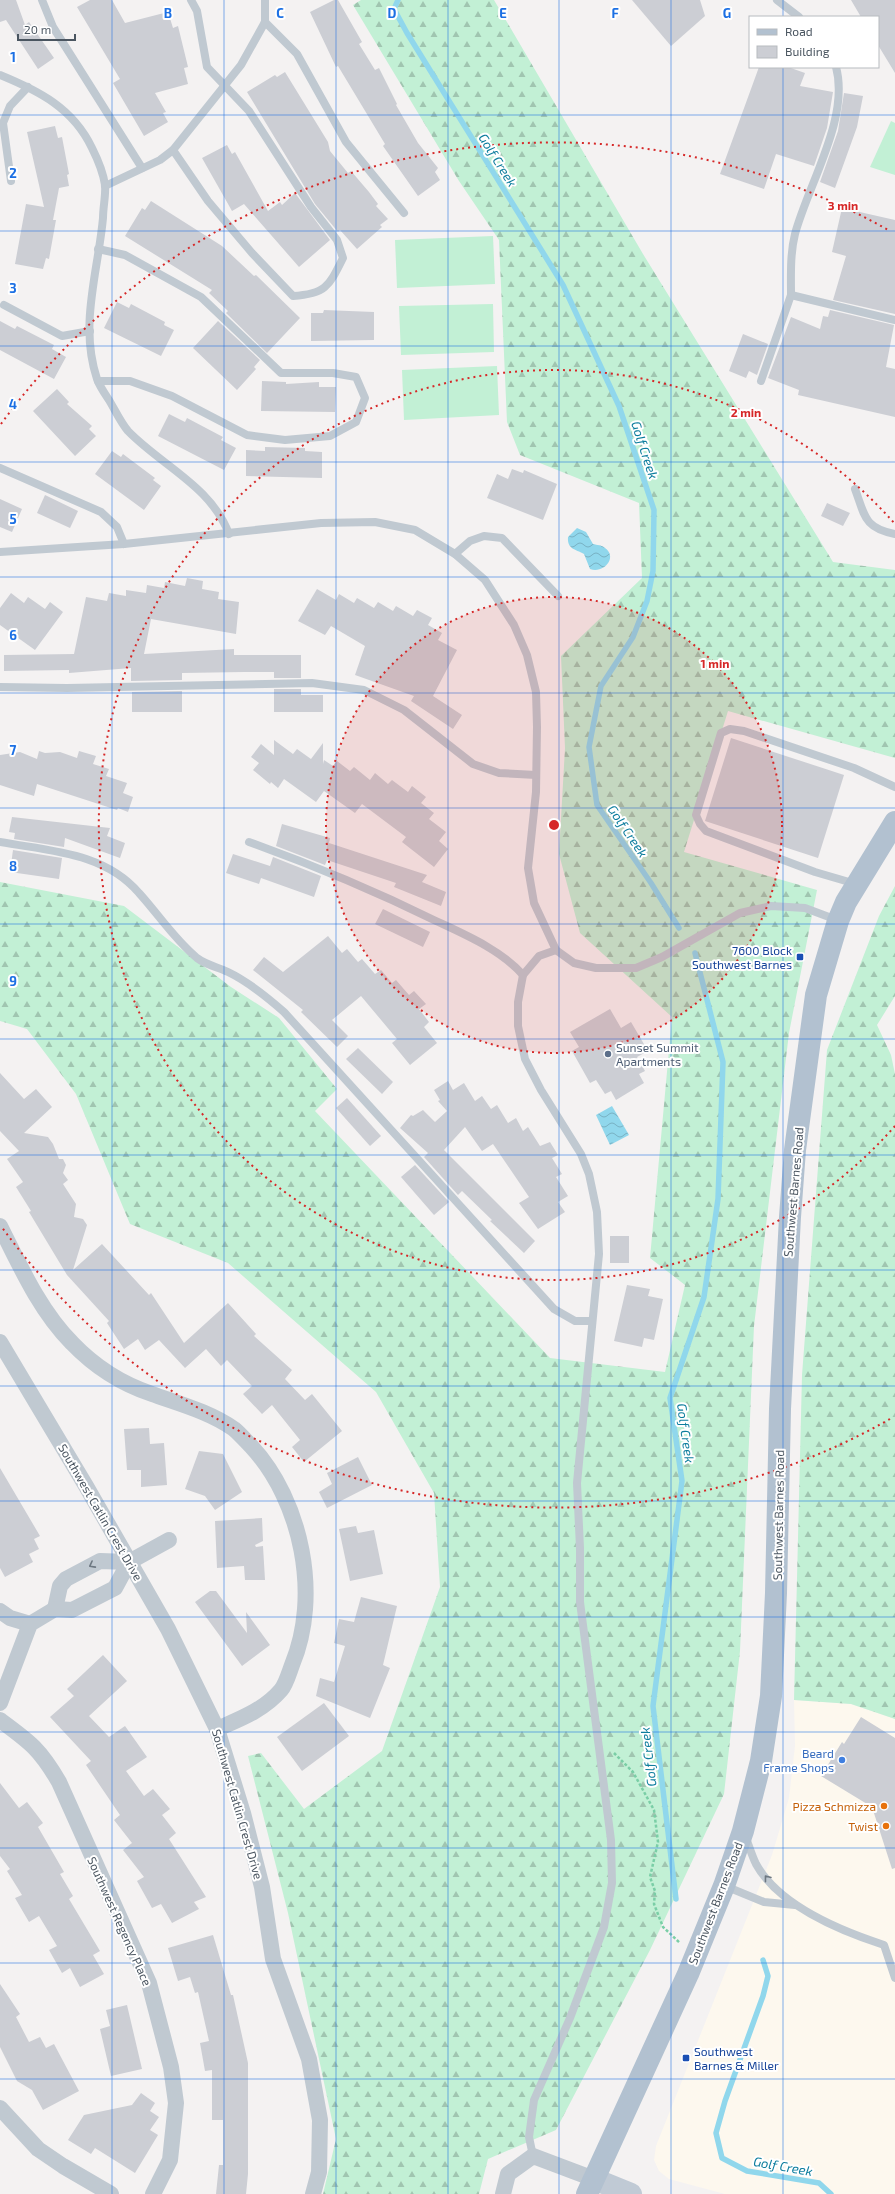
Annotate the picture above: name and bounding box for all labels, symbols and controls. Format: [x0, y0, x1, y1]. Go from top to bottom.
text: B [164, 5, 172, 21]
text: C [276, 5, 284, 21]
text: D [388, 5, 397, 21]
text: E [499, 5, 507, 21]
text: F [611, 5, 619, 21]
text: G [723, 5, 731, 21]
scale bar [18, 16, 75, 42]
legend [749, 16, 879, 68]
text: 20 m [24, 22, 51, 36]
text: Road [785, 24, 813, 38]
text: Building [785, 44, 830, 58]
text: 1 [10, 49, 16, 65]
water label: Golf Creek [475, 130, 521, 190]
text: 2 [9, 165, 17, 181]
text: 3 min [828, 198, 858, 212]
text: 3 [9, 280, 17, 296]
text: 4 [9, 396, 17, 412]
text: 2 min [731, 405, 761, 419]
water label: Golf Creek [628, 419, 662, 481]
text: 5 [9, 511, 17, 527]
text: 6 [9, 627, 17, 643]
text: 1 min [701, 656, 729, 670]
text: 7 [10, 742, 17, 758]
water label: Golf Creek [605, 802, 652, 860]
centre of rings [547, 818, 561, 832]
text: 8 [9, 858, 17, 874]
place label: 7600 Block Southwest Barnes [692, 943, 792, 971]
marker: 7600 Block Southwest Barnes [795, 952, 805, 962]
text: 9 [9, 973, 17, 989]
place label: Sunset Summit Apartments [616, 1040, 699, 1068]
marker: Sunset Summit Apartments [603, 1049, 613, 1059]
street label: Southwest Barnes Road [780, 1127, 806, 1257]
water label: Golf Creek [674, 1402, 698, 1464]
street label: Southwest Catlin Crest Drive [56, 1441, 146, 1583]
street label: Southwest Barnes Road [770, 1450, 786, 1580]
one-way arrow [89, 1560, 96, 1568]
water label: Golf Creek [636, 1726, 660, 1788]
street label: Southwest Catlin Crest Drive [210, 1727, 266, 1881]
place label: Beard Frame Shops [763, 1746, 834, 1774]
marker: Beard Frame Shops [837, 1755, 847, 1765]
place label: Pizza Schmizza [793, 1799, 876, 1813]
marker: Pizza Schmizza [879, 1801, 889, 1811]
place label: Twist [848, 1819, 878, 1833]
marker: Twist [881, 1821, 891, 1831]
street label: Southwest Barnes Road [685, 1840, 745, 1966]
street label: Southwest Regency Place [85, 1854, 155, 1988]
one-way arrow [764, 1875, 772, 1882]
place label: Southwest Barnes & Miller [694, 2044, 779, 2072]
marker: Southwest Barnes & Miller [681, 2053, 691, 2063]
water label: Golf Creek [752, 2153, 814, 2179]

